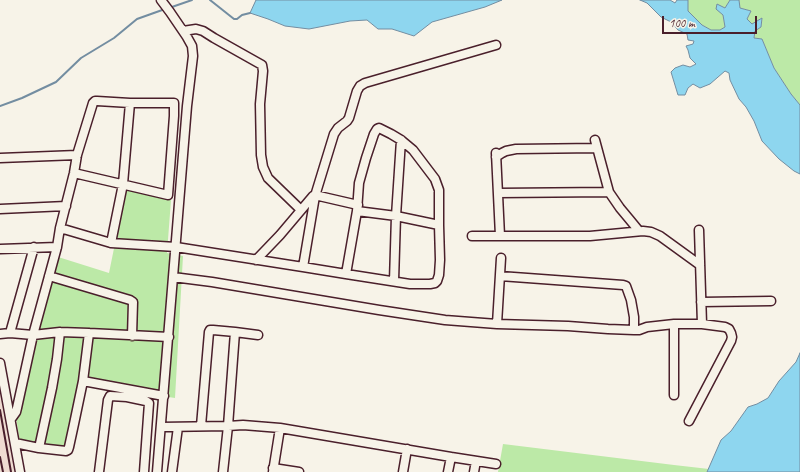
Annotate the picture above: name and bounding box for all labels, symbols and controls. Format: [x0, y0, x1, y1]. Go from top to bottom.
scale bar [664, 8, 759, 34]
text: 100 m [669, 15, 695, 31]

